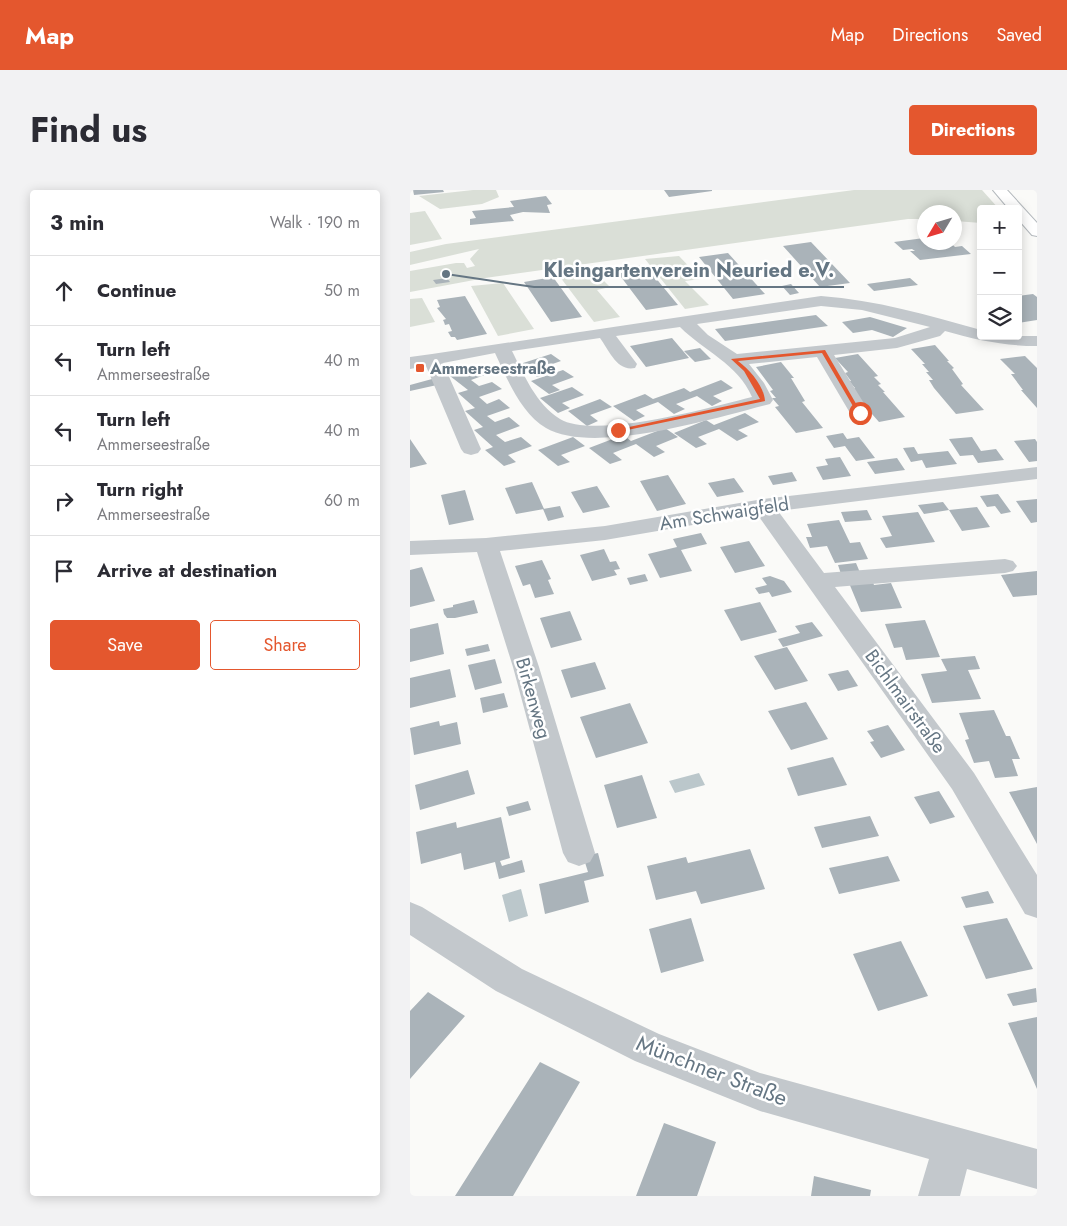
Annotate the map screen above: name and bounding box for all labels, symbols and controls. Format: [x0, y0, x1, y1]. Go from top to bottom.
text: Map [25, 18, 74, 53]
text: Map [831, 22, 864, 48]
text: Directions [892, 22, 968, 48]
text: Saved [996, 22, 1042, 48]
text: Find us [30, 105, 147, 155]
button: Directions [909, 105, 1037, 155]
north arrow [917, 205, 962, 250]
map controls [977, 205, 1022, 340]
button: + [977, 205, 1022, 250]
text: 3 min [50, 208, 104, 238]
text: Walk · 190 m [270, 211, 360, 234]
button: − [977, 250, 1022, 295]
callout: Kleingartenverein Neuried e.V. [534, 252, 844, 287]
text: Kleingartenverein Neuried e.V. [544, 256, 834, 285]
icon: ahead [50, 277, 78, 305]
text: Continue [97, 277, 176, 304]
text: 50 m [324, 279, 360, 302]
button: layers [977, 295, 1022, 340]
text: Turn left [97, 336, 170, 363]
icon: left [50, 347, 78, 375]
text: 40 m [324, 349, 360, 372]
place label: Ammerseestraße [429, 357, 556, 380]
marker: Ammerseestraße [414, 362, 426, 374]
text: Ammerseestraße [97, 363, 210, 386]
route start [849, 402, 872, 425]
text: Turn left [97, 406, 170, 433]
icon: left [50, 417, 78, 445]
text: 40 m [324, 419, 360, 442]
route end [607, 419, 630, 442]
text: Ammerseestraße [97, 433, 210, 456]
text: Turn right [97, 476, 183, 503]
icon: right [50, 487, 78, 515]
text: 60 m [324, 489, 360, 512]
street label: Am Schwaigfeld [657, 490, 791, 537]
text: Ammerseestraße [97, 503, 210, 526]
icon: arrive [50, 557, 78, 585]
text: Arrive at destination [97, 557, 277, 584]
button: Save [50, 620, 200, 670]
button: Share [210, 620, 360, 670]
street label: Bichlmairstraße [859, 644, 953, 759]
street label: Birkenweg [509, 654, 558, 742]
street label: Münchner Straße [632, 1027, 792, 1113]

